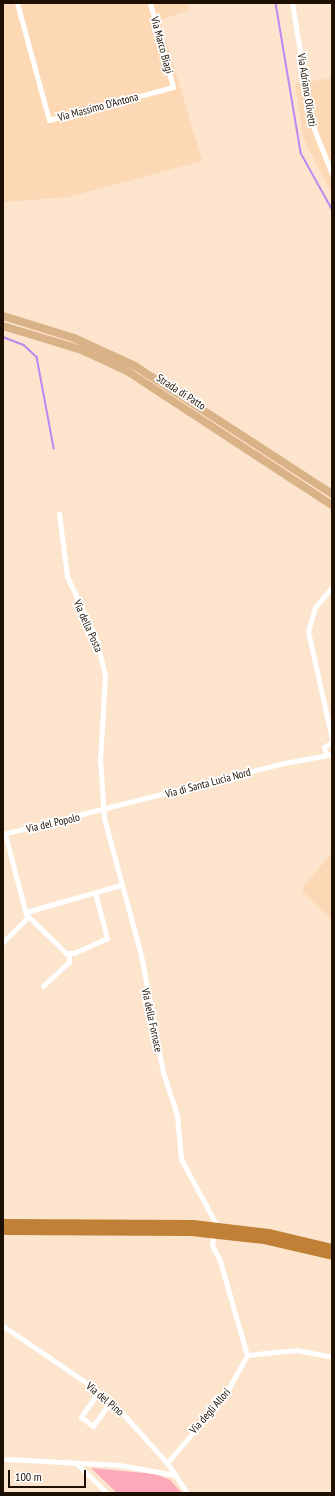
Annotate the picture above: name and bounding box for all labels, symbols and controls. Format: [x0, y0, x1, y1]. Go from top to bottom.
street label: Via Marco Biagi [148, 15, 176, 75]
street label: Via Adriano Olivetti [295, 52, 319, 128]
street label: Via Massimo D'Antona [56, 90, 140, 124]
street label: Strada di Patto [154, 371, 208, 413]
street label: Via della Posta [71, 598, 105, 654]
street label: Via di Santa Lucia Nord [164, 765, 252, 801]
street label: Via del Popolo [25, 810, 81, 836]
street label: Via della Fornace [139, 987, 165, 1053]
street label: Via del Pino [83, 1379, 127, 1419]
street label: Via degli Allori [187, 1386, 233, 1436]
scale bar [10, 1462, 88, 1488]
text: 100 m [15, 1469, 42, 1484]

